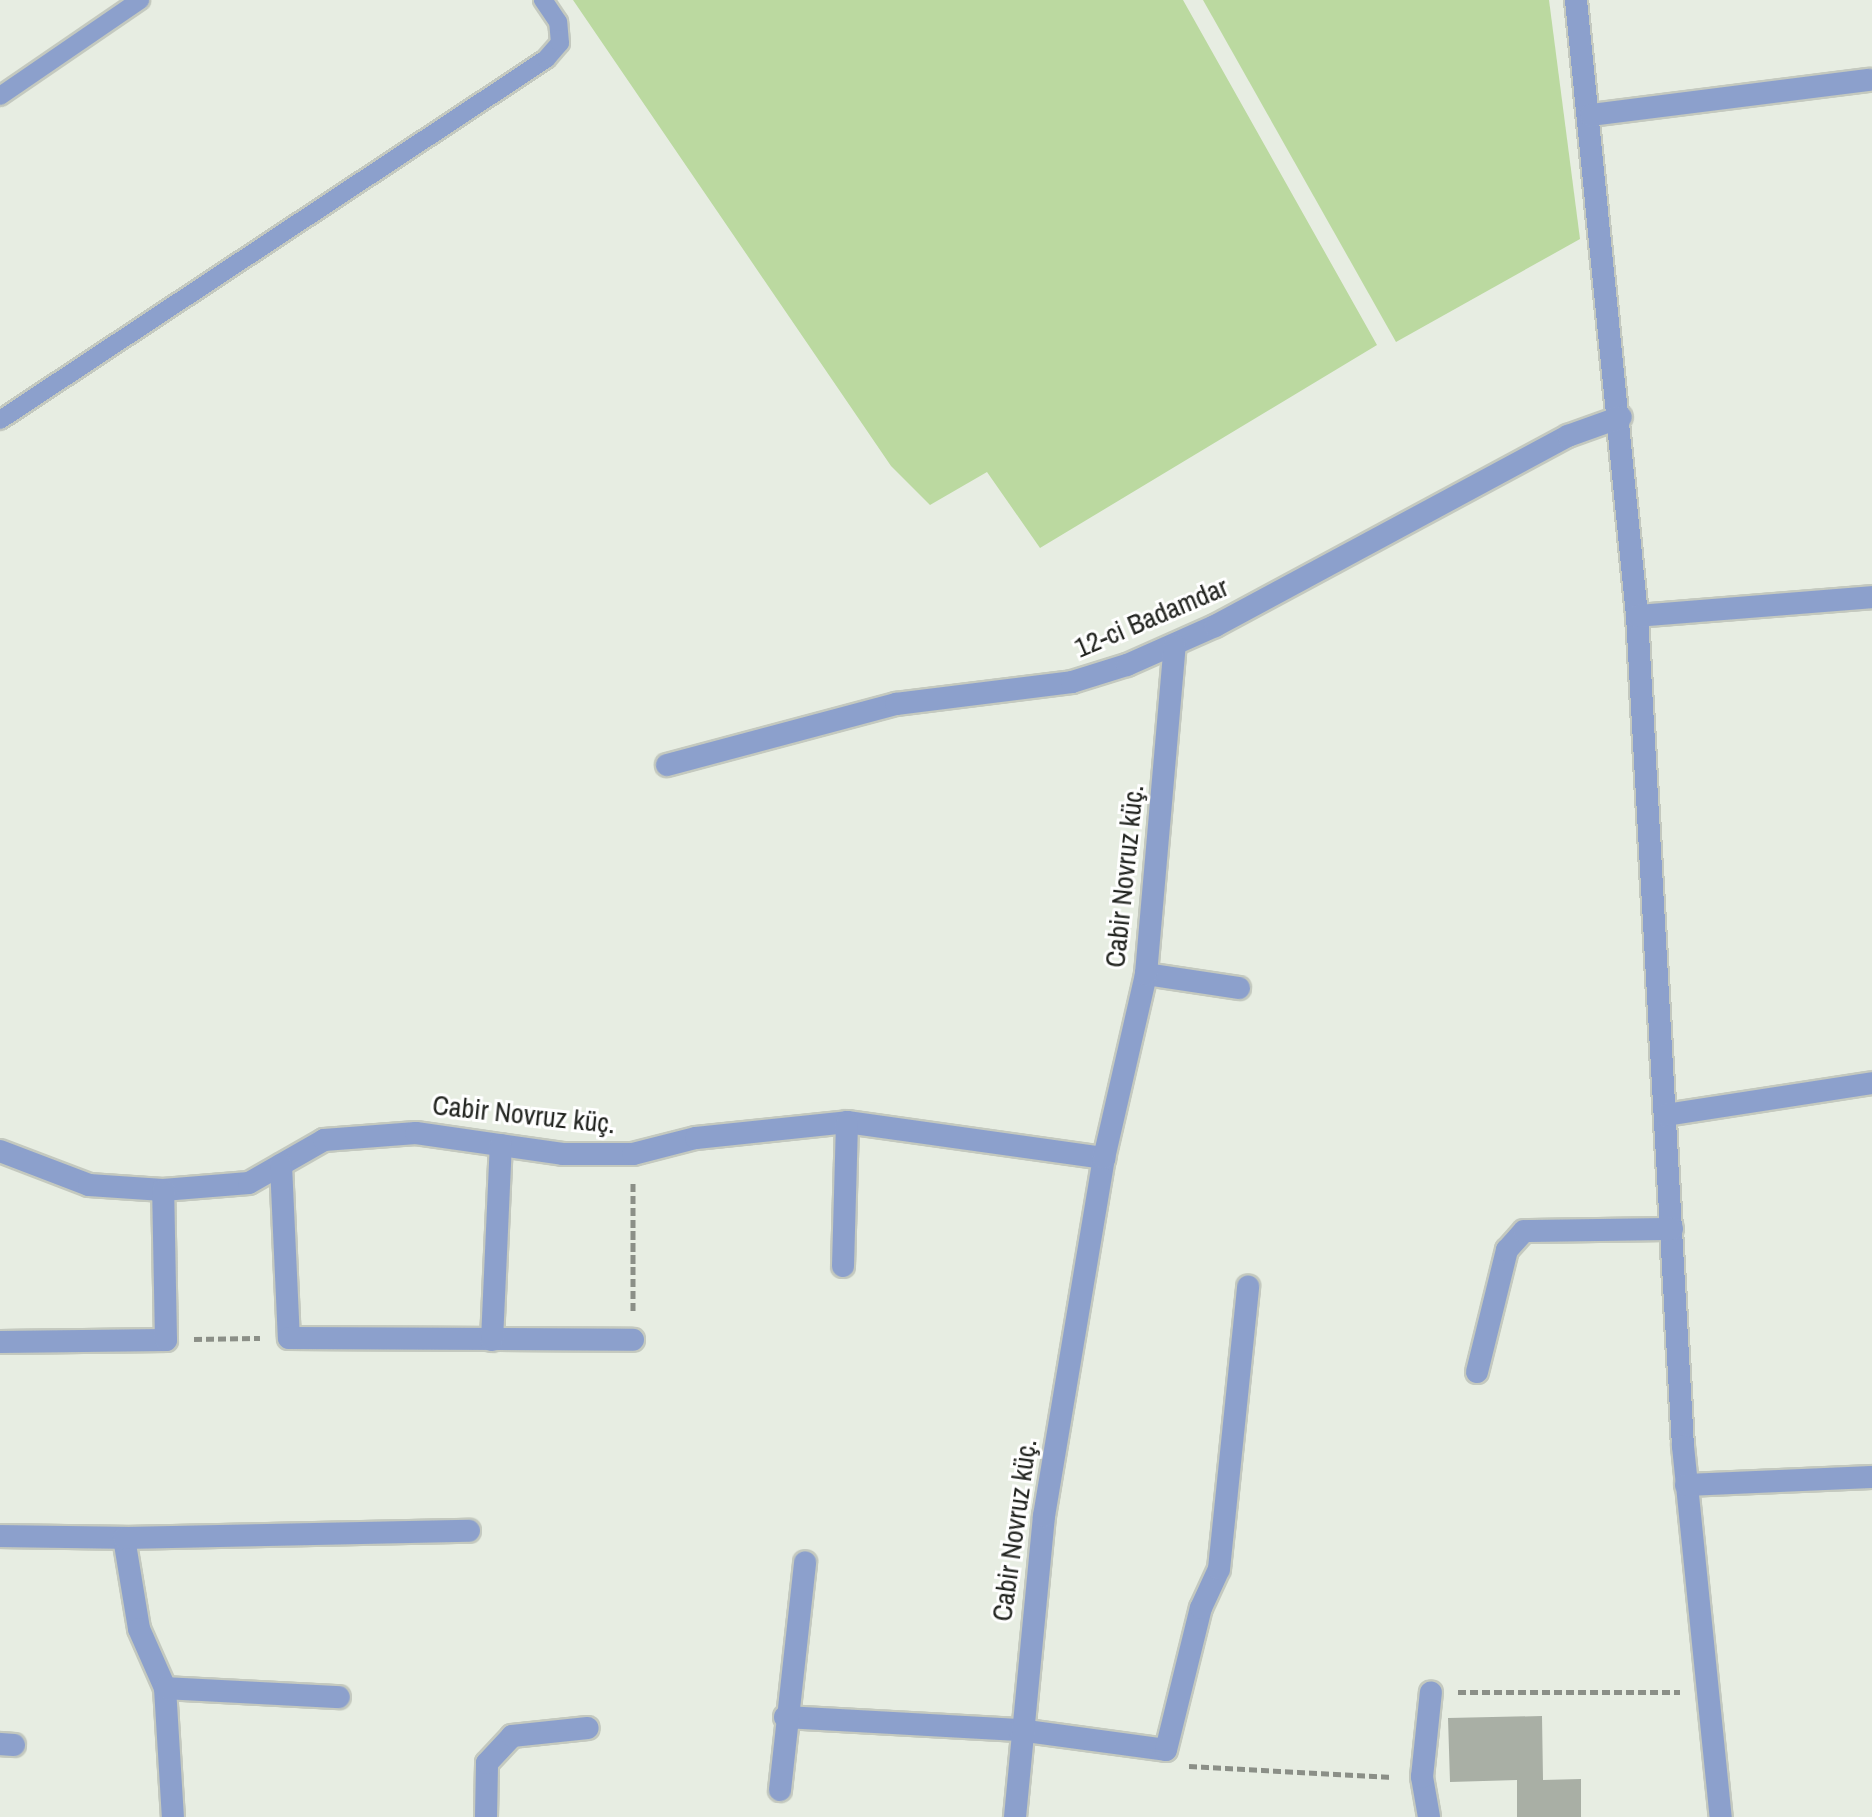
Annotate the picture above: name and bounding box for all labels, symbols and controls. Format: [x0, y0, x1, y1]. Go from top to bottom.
street label: 12-ci Badamdar [1069, 570, 1233, 664]
street label: Cabir Novruz küç. [1098, 783, 1150, 969]
street label: Cabir Novruz küç. [431, 1088, 617, 1140]
street label: Cabir Novruz küç. [985, 1437, 1043, 1623]

